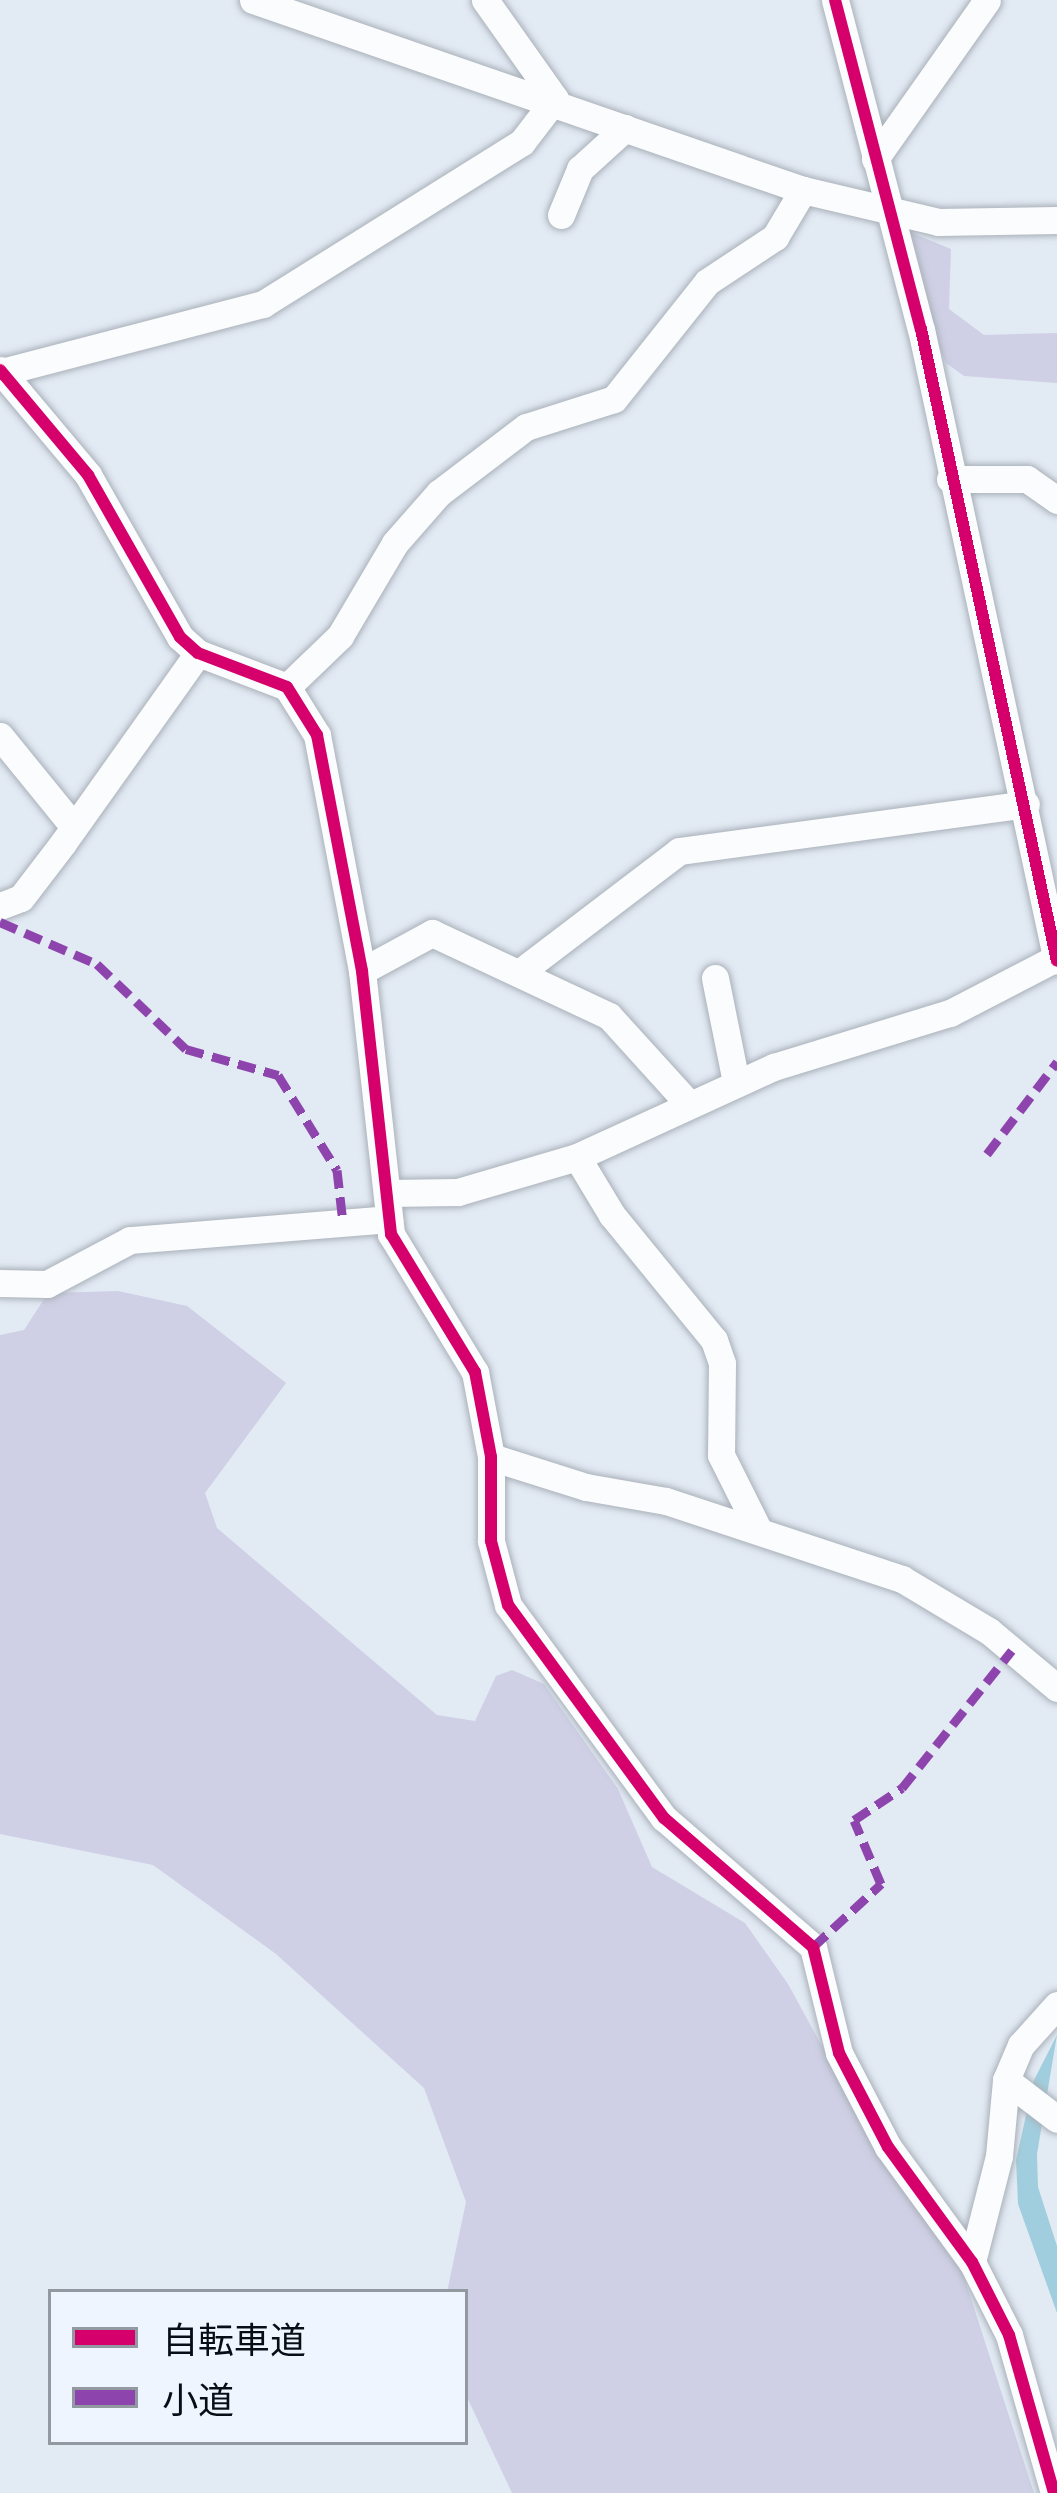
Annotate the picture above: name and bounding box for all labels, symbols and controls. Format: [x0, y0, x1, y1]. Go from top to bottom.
legend [48, 2289, 468, 2445]
text: 自転車道 [162, 2320, 306, 2361]
text: 小道 [162, 2380, 234, 2421]

